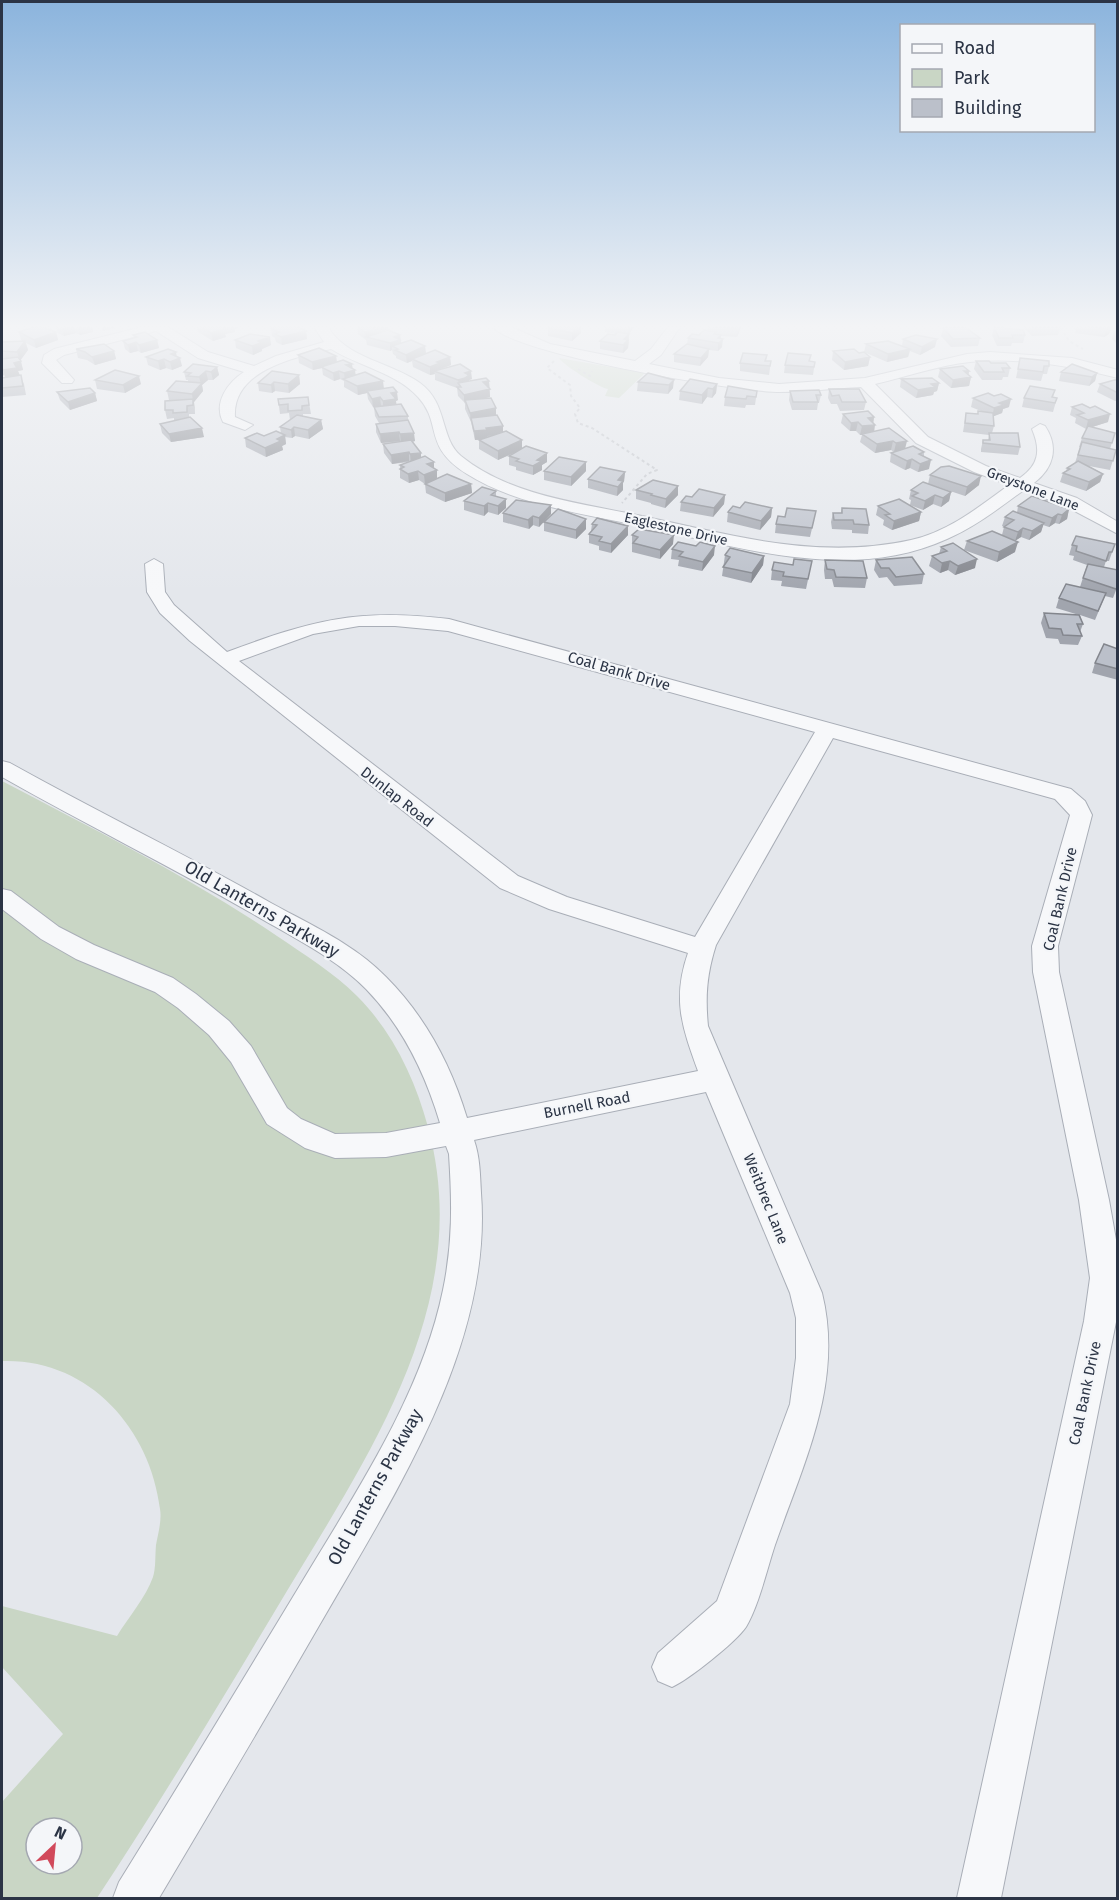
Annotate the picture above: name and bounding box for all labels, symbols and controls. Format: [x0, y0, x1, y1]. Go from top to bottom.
legend [900, 24, 1095, 132]
text: Road [954, 37, 996, 59]
text: Park [954, 67, 990, 89]
text: Building [954, 97, 1022, 119]
street label: Greystone Lane [984, 464, 1082, 514]
street label: Eaglestone Drive [623, 509, 729, 549]
street label: Coal Bank Drive [566, 648, 672, 694]
street label: Dunlap Road [357, 763, 437, 831]
street label: Coal Bank Drive [1039, 845, 1081, 953]
street label: Old Lanterns Parkway [181, 856, 344, 962]
street label: Burnell Road [542, 1088, 632, 1122]
street label: Weitbrec Lane [740, 1151, 792, 1247]
street label: Coal Bank Drive [1065, 1339, 1105, 1447]
street label: Old Lanterns Parkway [323, 1405, 427, 1569]
north arrow [24, 1816, 84, 1876]
text: N [51, 1822, 69, 1844]

